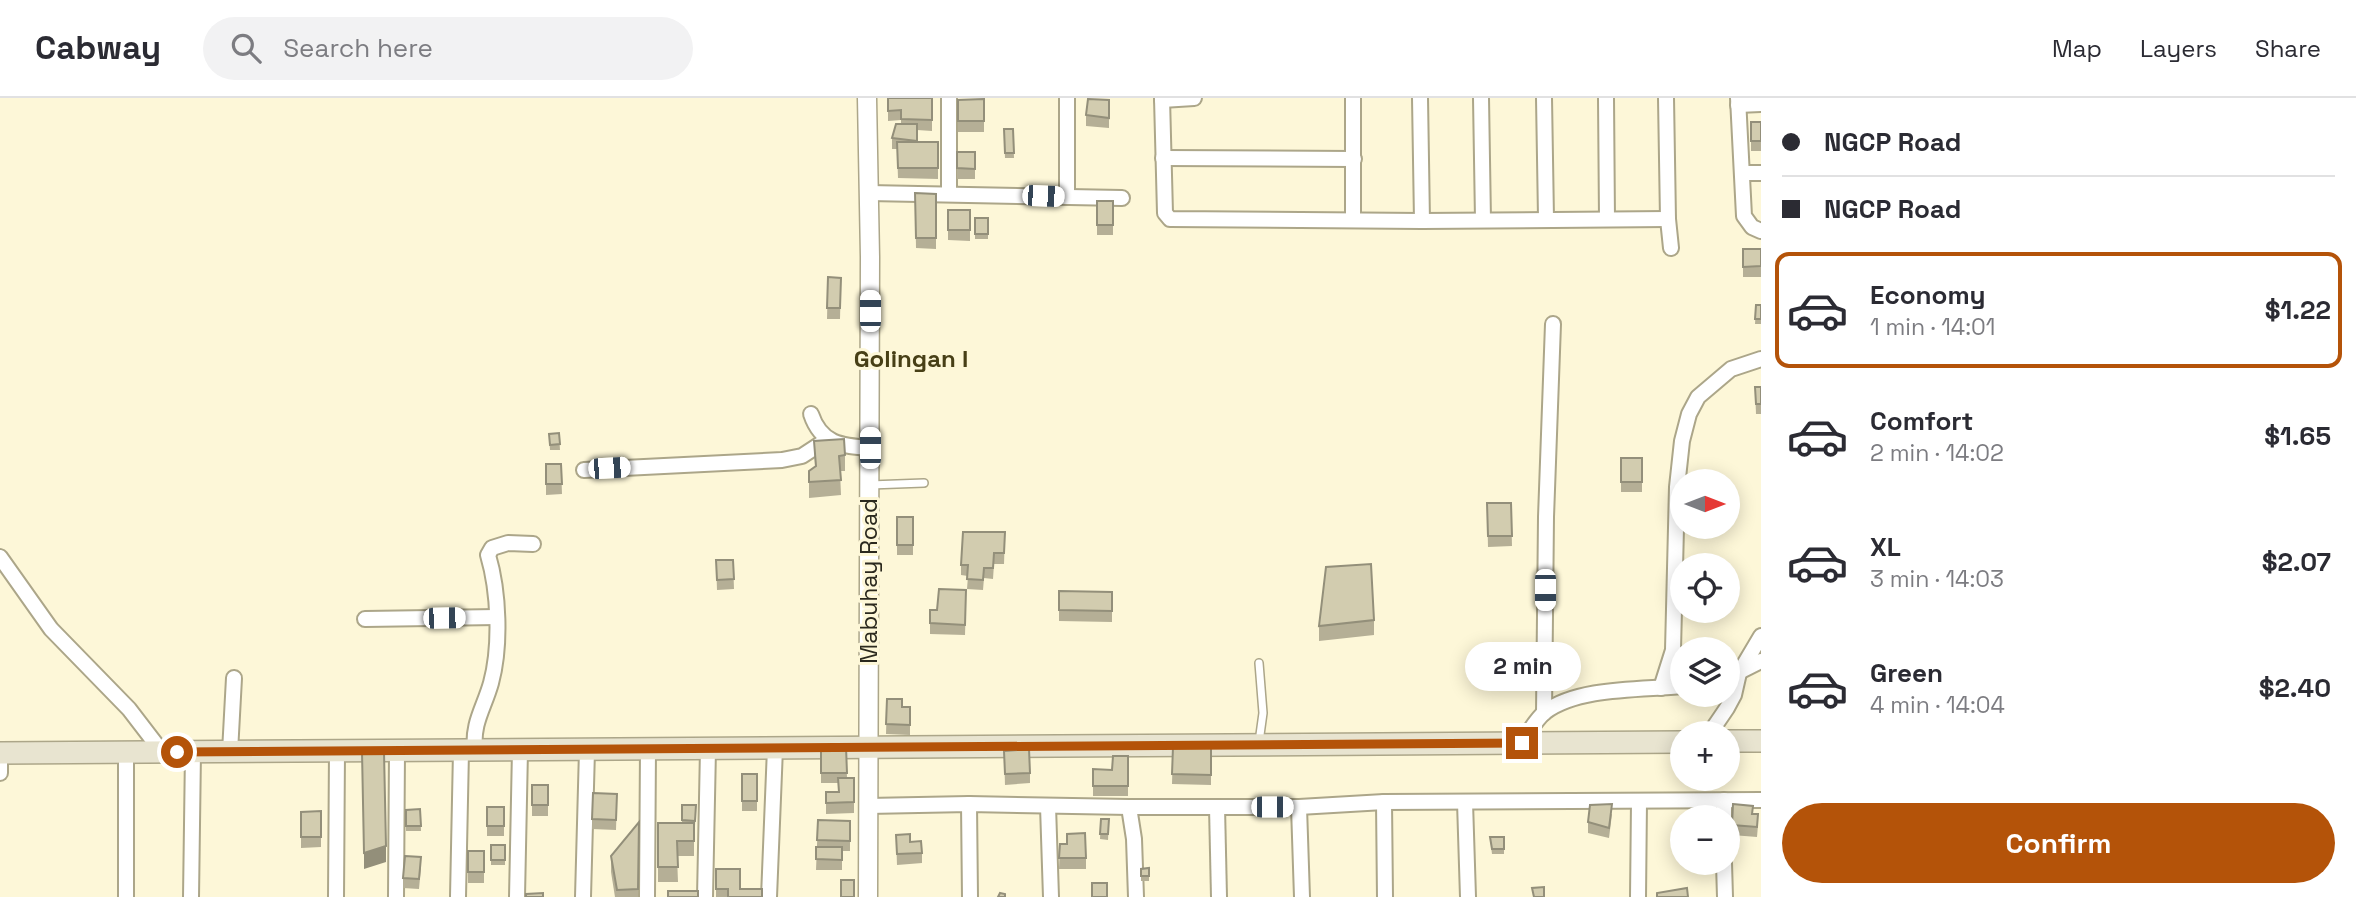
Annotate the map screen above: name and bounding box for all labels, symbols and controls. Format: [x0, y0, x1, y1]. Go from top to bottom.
search box [203, 17, 693, 80]
text: Cabway [35, 27, 161, 69]
icon: search [227, 29, 265, 67]
text: Search here [283, 31, 433, 65]
text: Map [2052, 33, 2102, 64]
text: Layers [2140, 33, 2217, 64]
text: Share [2255, 33, 2321, 64]
text: NGCP Road [1824, 125, 1961, 159]
car [1022, 185, 1065, 207]
text: NGCP Road [1824, 192, 1961, 226]
text: Economy [1870, 278, 1986, 312]
icon: car [1786, 279, 1849, 342]
car [860, 290, 881, 332]
text: $1.22 [2265, 293, 2331, 327]
text: 1 min · 14:01 [1870, 312, 1995, 342]
district label: Golingan I [854, 343, 968, 374]
text: Comfort [1870, 404, 1973, 438]
icon: car [1786, 405, 1849, 468]
text: $1.65 [2264, 419, 2331, 453]
car [860, 427, 881, 469]
text: 2 min · 14:02 [1870, 438, 2004, 468]
car [588, 456, 631, 480]
north arrow [1670, 469, 1740, 539]
map controls [1670, 469, 1740, 875]
street label: Mabuhay Road [854, 498, 884, 664]
text: XL [1870, 530, 1901, 564]
icon: car [1786, 531, 1849, 594]
text: $2.07 [2262, 545, 2331, 579]
button: locate [1670, 553, 1740, 623]
text: 3 min · 14:03 [1870, 564, 2004, 594]
car [1535, 569, 1556, 611]
car [423, 607, 466, 629]
button: layers [1670, 637, 1740, 707]
callout: 2 min [1464, 642, 1580, 690]
text: 2 min [1493, 651, 1553, 681]
text: Green [1870, 656, 1943, 690]
icon: car [1786, 657, 1849, 720]
text: $2.40 [2259, 671, 2331, 705]
text: 4 min · 14:04 [1870, 690, 2005, 720]
button: + [1670, 721, 1740, 791]
route end [1506, 727, 1538, 759]
route start [161, 736, 193, 768]
car [1252, 797, 1294, 818]
button: Confirm [1782, 803, 2335, 883]
button: − [1670, 805, 1740, 875]

